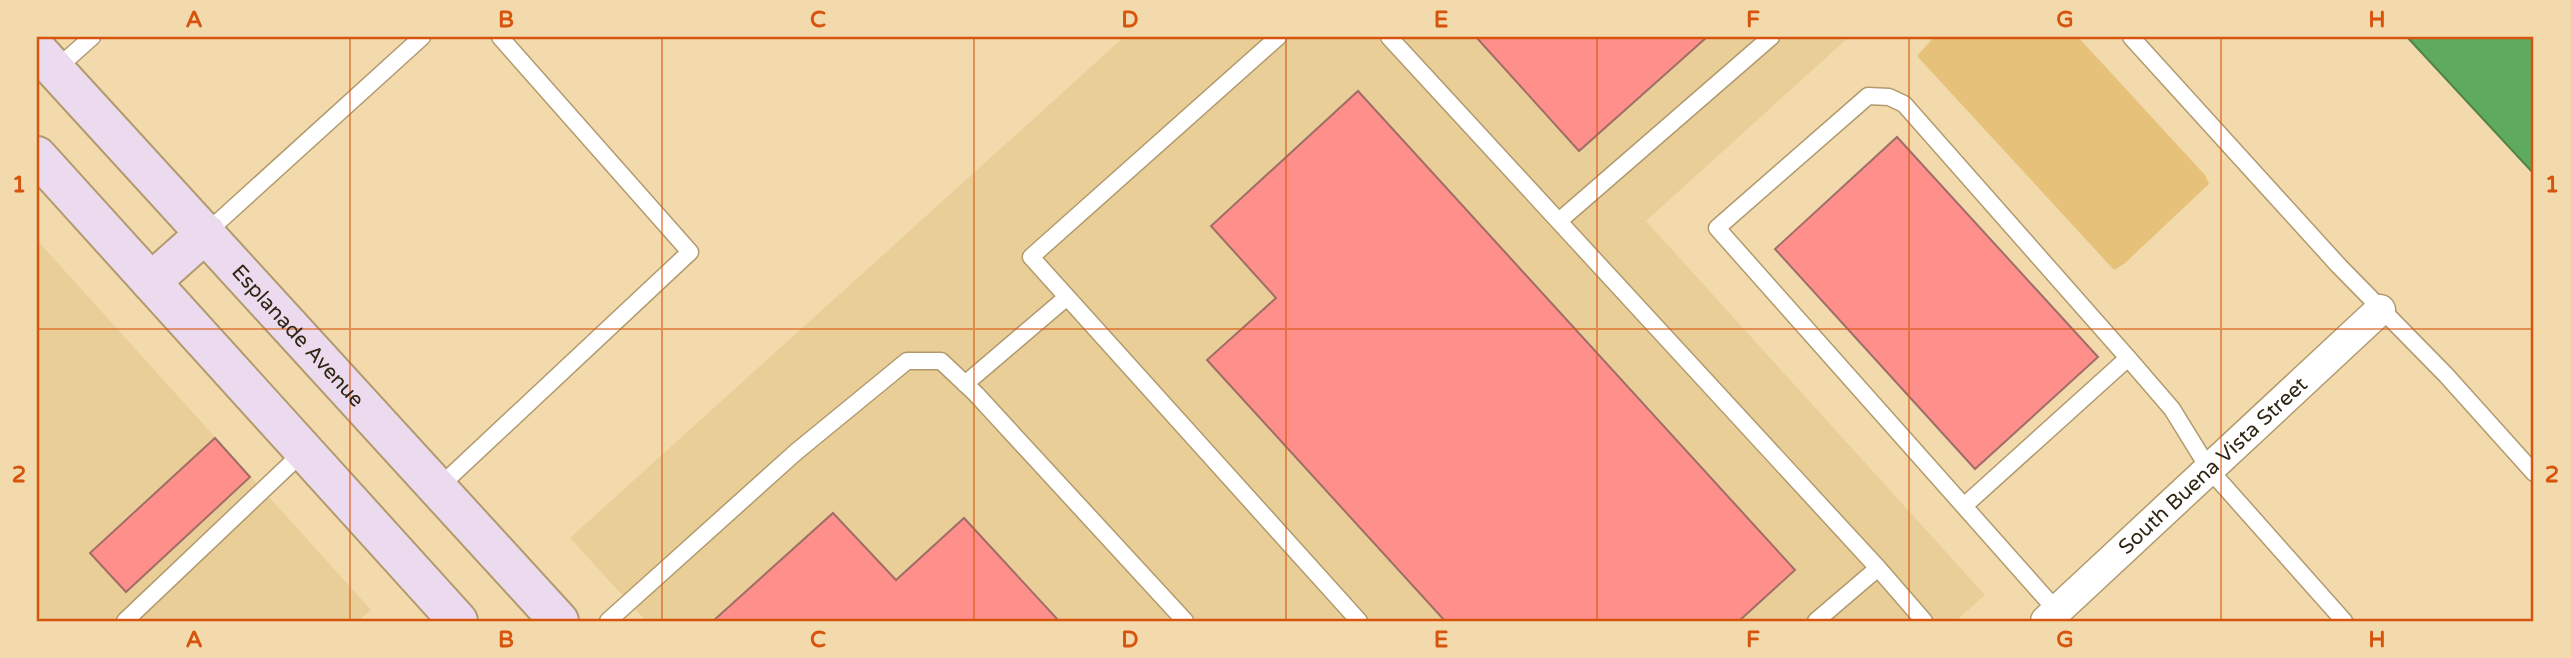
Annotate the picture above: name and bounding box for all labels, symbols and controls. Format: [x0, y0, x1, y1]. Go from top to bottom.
text: A [185, 6, 203, 34]
text: B [498, 6, 514, 34]
text: C [810, 6, 826, 34]
text: D [1121, 6, 1139, 34]
text: E [1434, 6, 1448, 34]
text: F [1746, 6, 1760, 34]
text: G [2056, 6, 2074, 34]
text: H [2368, 6, 2386, 34]
text: 1 [12, 171, 26, 199]
text: 1 [2545, 171, 2559, 199]
street label: Esplanade Avenue [227, 259, 370, 412]
street label: South Buena Vista Street [2113, 372, 2312, 560]
text: 2 [12, 461, 26, 489]
text: 2 [2545, 461, 2559, 489]
text: A [185, 626, 203, 654]
text: B [498, 626, 514, 654]
text: C [810, 626, 826, 654]
text: D [1121, 626, 1139, 654]
text: E [1434, 626, 1448, 654]
text: F [1746, 626, 1760, 654]
text: G [2056, 626, 2074, 654]
text: H [2368, 626, 2386, 654]

